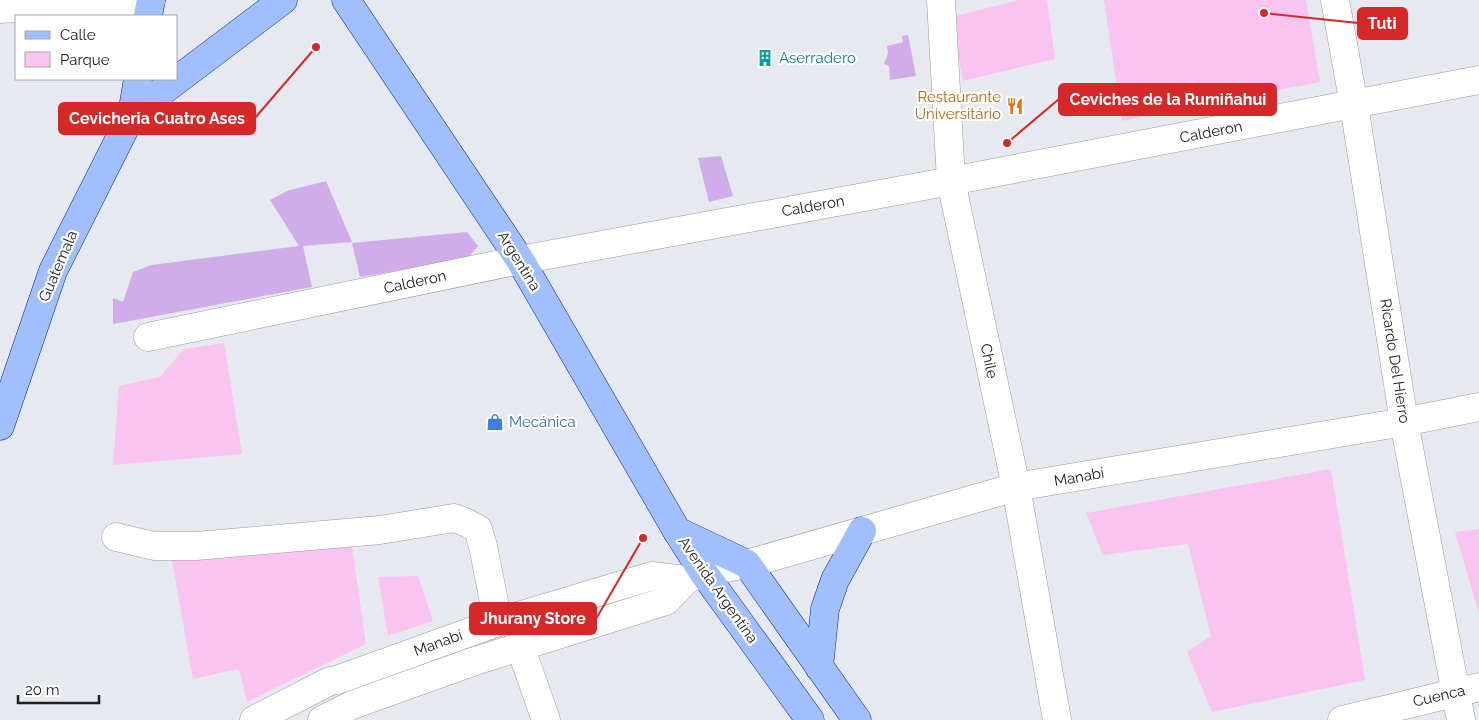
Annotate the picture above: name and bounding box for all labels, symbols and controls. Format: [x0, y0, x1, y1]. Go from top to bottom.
callout: Tuti [1358, 8, 1407, 39]
text: Tuti [1367, 14, 1397, 33]
legend [15, 15, 178, 80]
text: Calle [60, 26, 96, 44]
building icon: Aserradero [755, 48, 775, 68]
place label: Aserradero [779, 49, 856, 67]
text: Parque [60, 51, 110, 69]
callout: Ceviches de la Rumiñahui [1059, 84, 1276, 115]
place label: Restaurante Universitário [915, 88, 1001, 123]
text: Ceviches de la Rumiñahui [1070, 90, 1266, 109]
restaurant icon: Restaurante Universitário [1005, 96, 1025, 116]
callout: Cevicheria Cuatro Ases [59, 103, 255, 134]
text: Cevicheria Cuatro Ases [69, 109, 245, 128]
street label: Calderon [1178, 117, 1244, 147]
street label: Calderon [780, 192, 846, 220]
street label: Guatemala [35, 228, 81, 304]
street label: Argentina [494, 228, 544, 294]
street label: Calderon [382, 267, 448, 297]
street label: Ricardo Del Hierro [1376, 297, 1414, 425]
street label: Chile [977, 342, 1002, 380]
shop icon: Mecánica [485, 412, 505, 432]
place label: Mecánica [509, 413, 576, 431]
street label: Manabí [1052, 464, 1106, 490]
street label: Avenida Argentina [674, 533, 762, 647]
callout: Jhurany Store [470, 603, 596, 634]
text: Jhurany Store [480, 609, 586, 628]
street label: Manabí [411, 626, 466, 660]
scale bar [18, 672, 99, 704]
text: 20 m [25, 681, 60, 699]
street label: Cuenca [1411, 681, 1467, 711]

